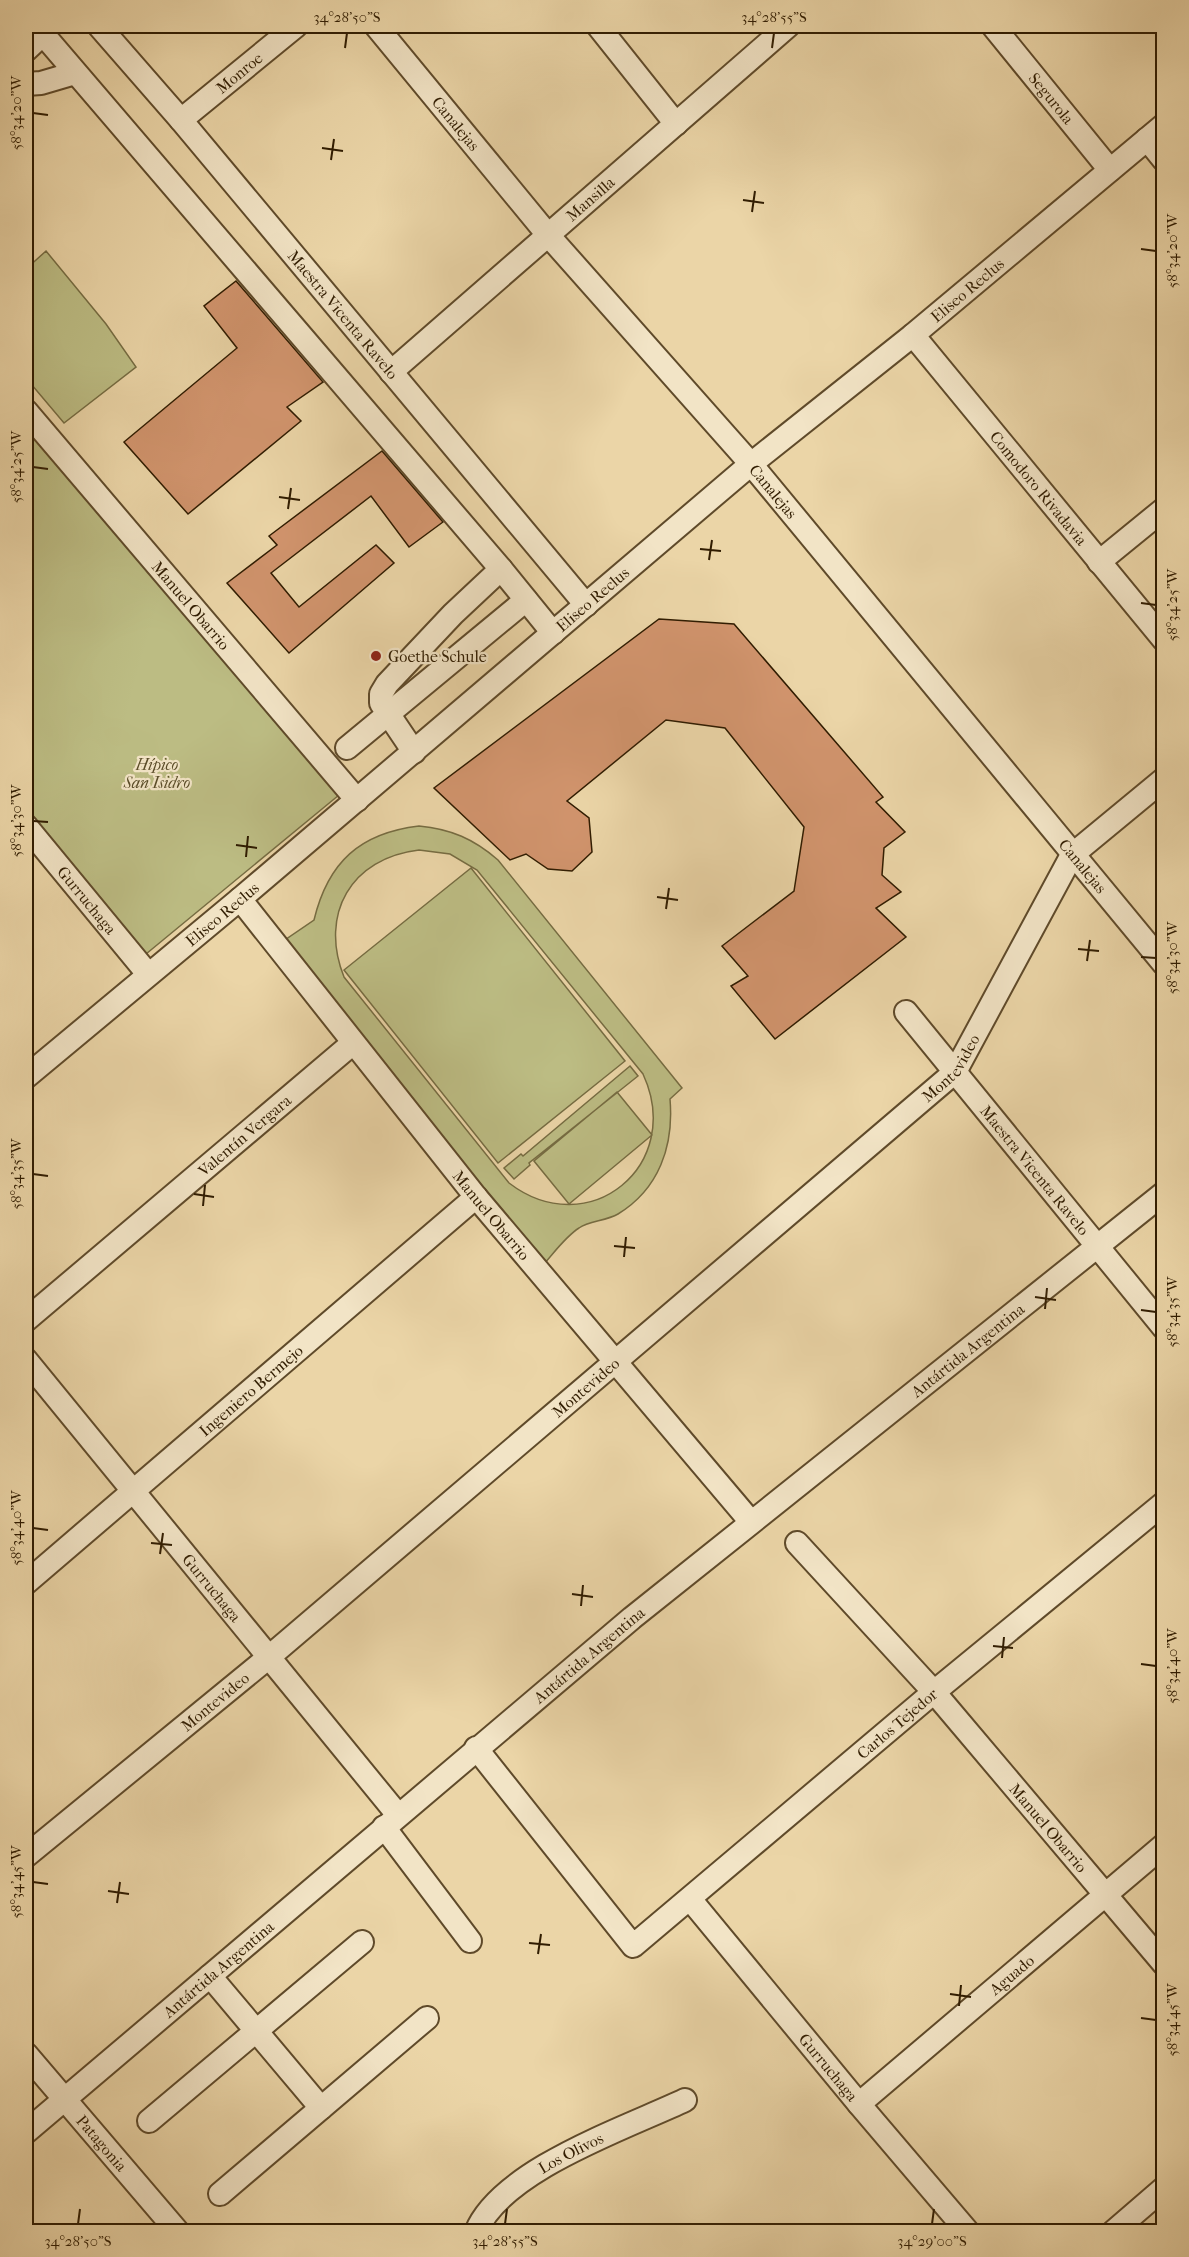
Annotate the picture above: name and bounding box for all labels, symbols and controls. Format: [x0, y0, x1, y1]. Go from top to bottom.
text: 34°28'50"S [313, 8, 381, 26]
text: 34°28'55"S [741, 8, 807, 26]
street label: Monroe [212, 48, 267, 98]
street label: Segurola [1025, 69, 1078, 128]
text: 58°34'20"W [7, 75, 25, 150]
street label: Canalejas [428, 93, 484, 155]
street label: Mansilla [562, 172, 619, 225]
text: 58°34'20"W [1163, 213, 1181, 288]
street label: Maestra Vicenta Ravelo [284, 246, 402, 383]
street label: Eliseo Reclus [927, 254, 1008, 326]
street label: Comodoro Rivadavia [986, 427, 1091, 550]
text: 58°34'25"W [7, 429, 25, 503]
street label: Canalejas [745, 461, 801, 523]
street label: Manuel Obarrio [148, 557, 234, 654]
street label: Eliseo Reclus [552, 563, 633, 636]
text: 58°34'25"W [1163, 567, 1181, 641]
place label: Goethe Schule [388, 647, 487, 666]
marker: Goethe Schule [369, 649, 383, 663]
park label: Hípico San Isidro [123, 755, 191, 792]
text: 58°34'30"W [7, 783, 25, 857]
street label: Canalejas [1055, 835, 1111, 897]
street label: Gurruchaga [53, 863, 121, 939]
street label: Eliseo Reclus [182, 878, 263, 950]
text: 58°34'30"W [1163, 920, 1181, 994]
street label: Montevideo [918, 1031, 984, 1106]
street label: Valentín Vergara [193, 1090, 295, 1181]
street label: Maestra Vicenta Ravelo [976, 1102, 1093, 1239]
text: 58°34'35"W [7, 1137, 25, 1209]
street label: Manuel Obarrio [449, 1167, 534, 1264]
text: 58°34'35"W [1163, 1275, 1181, 1347]
street label: Antártida Argentina [907, 1299, 1029, 1402]
street label: Ingeniero Bermejo [195, 1341, 307, 1440]
street label: Montevideo [548, 1354, 623, 1422]
text: 58°34'40"W [7, 1489, 25, 1566]
street label: Gurruchaga [178, 1550, 246, 1626]
street label: Antártida Argentina [529, 1602, 649, 1708]
text: 58°34'40"W [1163, 1627, 1181, 1704]
street label: Montevideo [177, 1668, 253, 1735]
street label: Carlos Tejedor [853, 1684, 942, 1763]
street label: Manuel Obarrio [1005, 1780, 1091, 1876]
text: 58°34'45"W [7, 1844, 25, 1919]
street label: Antártida Argentina [158, 1917, 278, 2022]
street label: Aguado [985, 1951, 1038, 2000]
text: 58°34'45"W [1163, 1982, 1181, 2057]
street label: Gurruchaga [795, 2030, 862, 2106]
street label: Patagonia [72, 2111, 131, 2176]
street label: Los Olivos [535, 2128, 606, 2178]
text: 34°28'50"S [44, 2232, 112, 2250]
text: 34°28'55"S [472, 2232, 538, 2250]
text: 34°29'00"S [897, 2232, 967, 2250]

